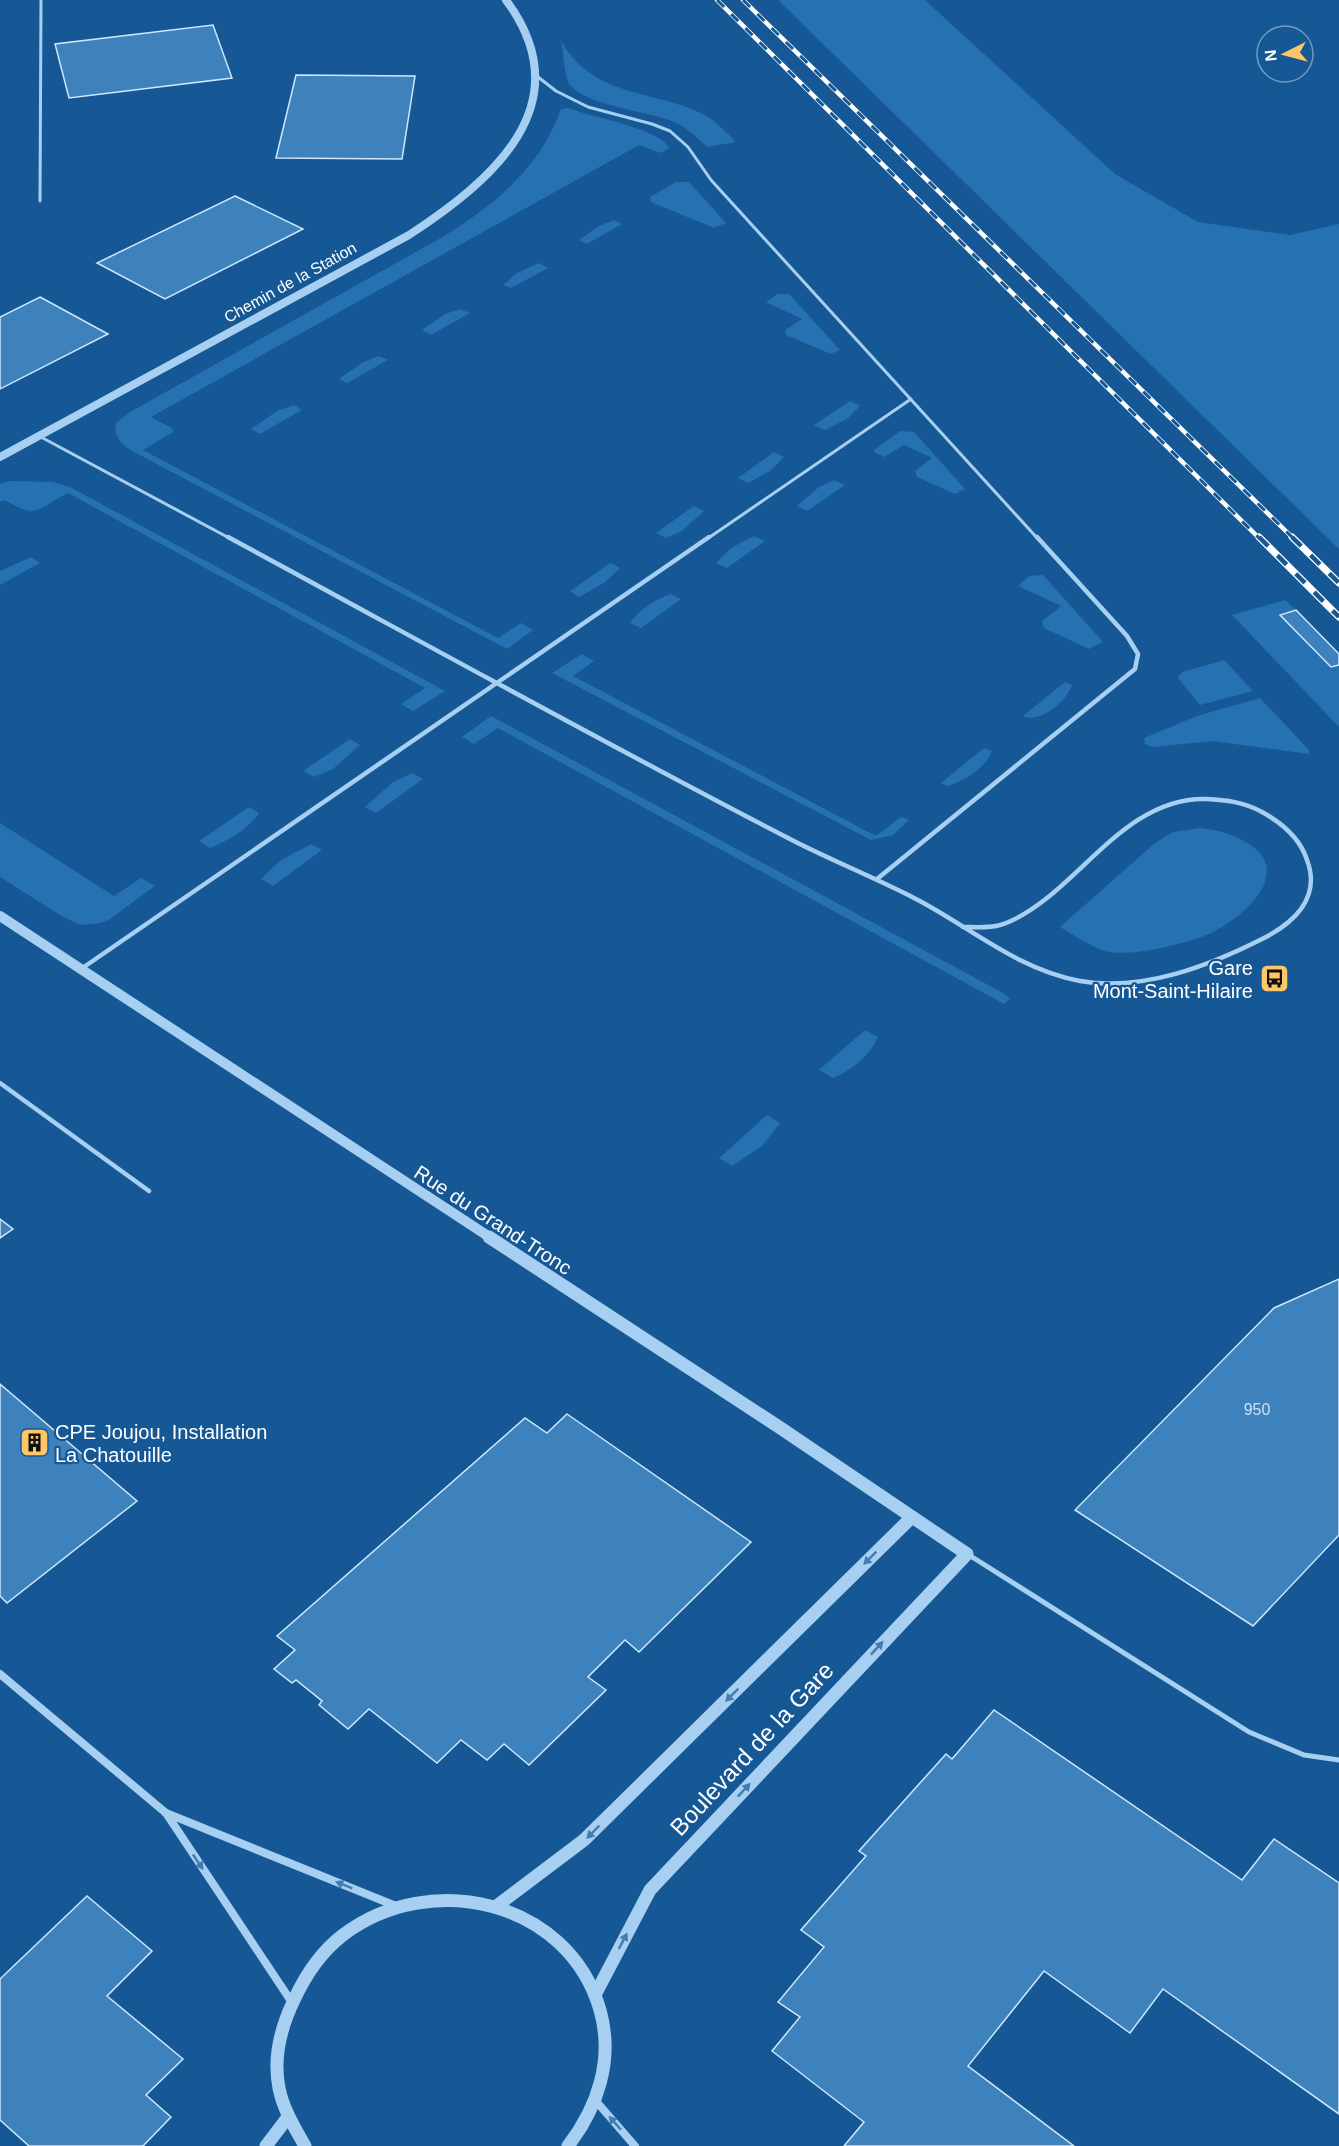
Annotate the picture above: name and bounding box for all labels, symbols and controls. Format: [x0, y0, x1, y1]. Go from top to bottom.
north arrow [1255, 24, 1315, 84]
text: N [1262, 49, 1280, 62]
street label: Chemin de la Station [221, 239, 359, 326]
place label: Gare Mont-Saint-Hilaire [1093, 957, 1253, 1002]
bus stop icon: Gare Mont-Saint-Hilaire [1258, 963, 1290, 995]
street label: Rue du Grand-Tronc [410, 1161, 576, 1279]
house number: 950 [1244, 1401, 1270, 1418]
place label: CPE Joujou, Installation La Chatouille [55, 1421, 267, 1466]
building icon: CPE Joujou, Installation La Chatouille [18, 1427, 50, 1459]
one-way arrow [864, 1551, 878, 1565]
one-way arrow [870, 1641, 884, 1655]
street label: Boulevard de la Gare [664, 1657, 839, 1841]
one-way arrow [725, 1688, 739, 1702]
one-way arrow [737, 1783, 751, 1798]
one-way arrow [585, 1825, 600, 1839]
one-way arrow [192, 1854, 203, 1870]
one-way arrow [334, 1880, 352, 1890]
one-way arrow [618, 1933, 628, 1950]
one-way arrow [609, 2116, 622, 2131]

